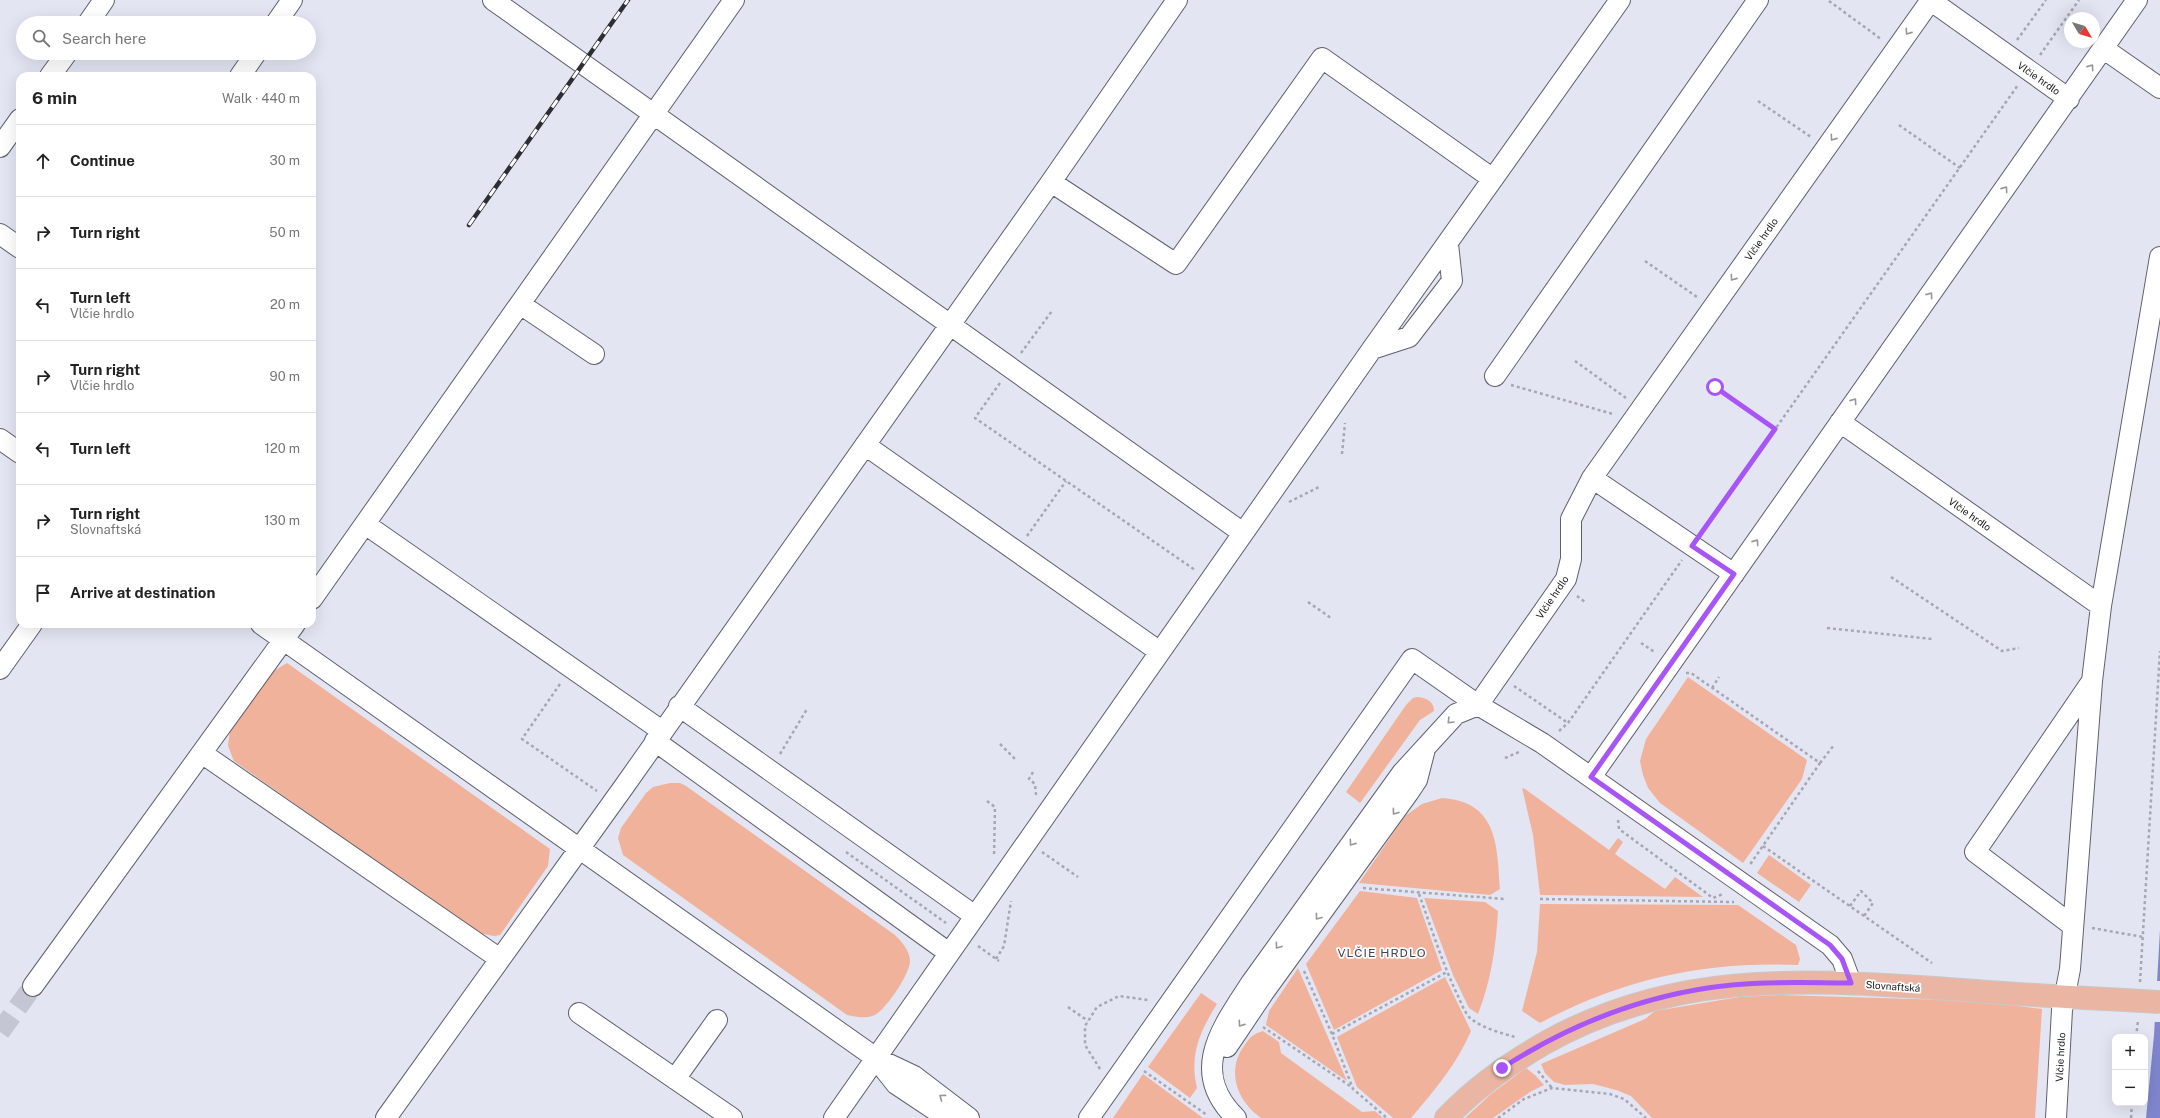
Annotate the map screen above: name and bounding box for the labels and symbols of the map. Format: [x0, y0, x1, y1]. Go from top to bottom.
north arrow [2064, 12, 2100, 48]
one-way arrow [1905, 28, 1913, 35]
street label: Vlčie hrdlo [2015, 59, 2063, 97]
one-way arrow [2086, 64, 2093, 71]
one-way arrow [1830, 134, 1838, 141]
one-way arrow [2000, 187, 2007, 194]
street label: Vlčie hrdlo [1742, 215, 1780, 263]
one-way arrow [1731, 274, 1738, 281]
one-way arrow [1925, 293, 1932, 300]
route start [1706, 378, 1724, 396]
one-way arrow [1849, 399, 1856, 406]
street label: Vlčie hrdlo [1946, 495, 1994, 533]
one-way arrow [1751, 540, 1758, 547]
street label: Vlčie hrdlo [1533, 573, 1571, 621]
one-way arrow [1447, 716, 1455, 724]
one-way arrow [1392, 808, 1400, 815]
one-way arrow [1350, 838, 1357, 845]
one-way arrow [1316, 913, 1323, 920]
one-way arrow [1275, 942, 1283, 949]
district label: VLČIE HRDLO [1338, 946, 1426, 960]
street label: Slovnaftská [1865, 978, 1921, 994]
one-way arrow [1239, 1020, 1246, 1027]
street label: Vlčie hrdlo [2053, 1032, 2067, 1082]
route end [1493, 1059, 1511, 1077]
one-way arrow [939, 1095, 946, 1102]

